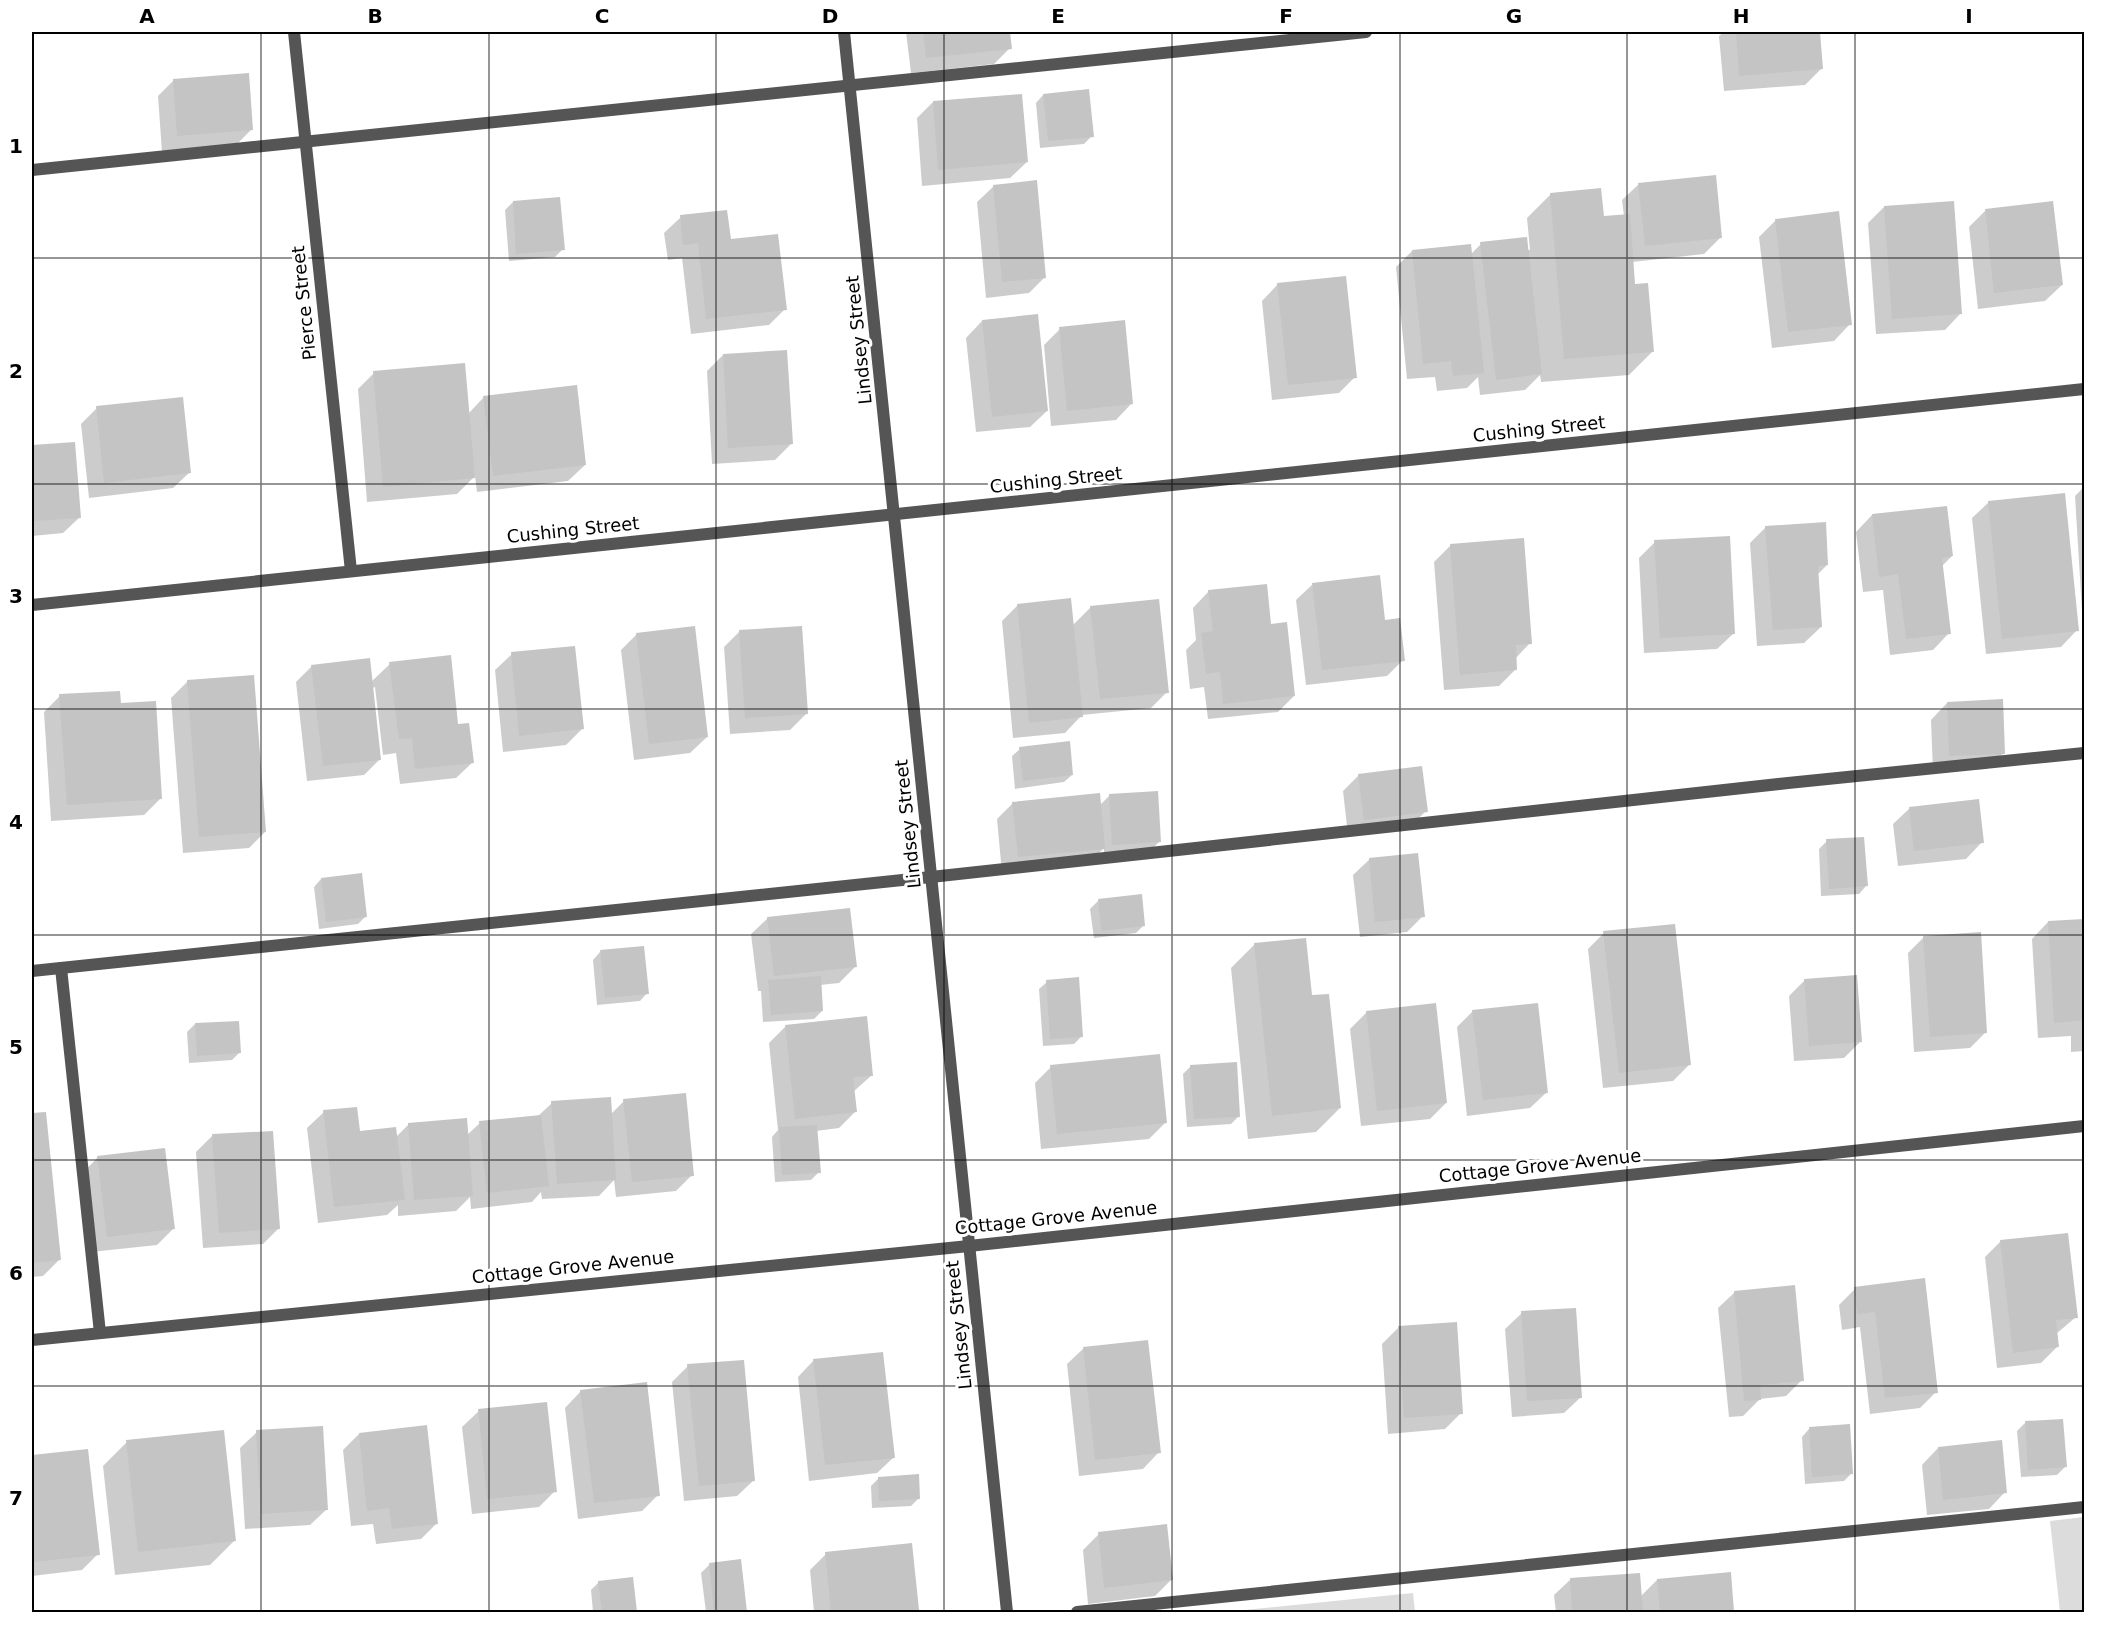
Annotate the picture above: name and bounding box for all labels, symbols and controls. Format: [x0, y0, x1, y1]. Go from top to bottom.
text: A [139, 4, 155, 28]
text: B [367, 4, 383, 28]
text: C [595, 4, 609, 28]
text: D [822, 4, 838, 28]
text: E [1051, 4, 1065, 28]
text: F [1279, 4, 1293, 28]
text: G [1506, 4, 1522, 28]
text: H [1733, 4, 1749, 28]
text: I [1965, 4, 1973, 28]
text: 1 [9, 134, 23, 158]
street label: Pierce Street [287, 245, 320, 361]
street label: Lindsey Street [841, 275, 876, 405]
text: 2 [9, 359, 23, 383]
street label: Cushing Street [1472, 411, 1606, 446]
street label: Cushing Street [989, 462, 1123, 497]
street label: Cushing Street [506, 512, 640, 547]
text: 3 [9, 584, 23, 608]
street label: Lindsey Street [890, 759, 925, 889]
text: 4 [9, 810, 23, 834]
text: 5 [9, 1035, 23, 1059]
street label: Cottage Grove Avenue [1438, 1144, 1642, 1187]
street label: Cottage Grove Avenue [954, 1196, 1158, 1239]
street label: Cottage Grove Avenue [471, 1245, 675, 1288]
street label: Lindsey Street [941, 1260, 976, 1390]
text: 6 [9, 1261, 23, 1285]
text: 7 [9, 1486, 23, 1510]

